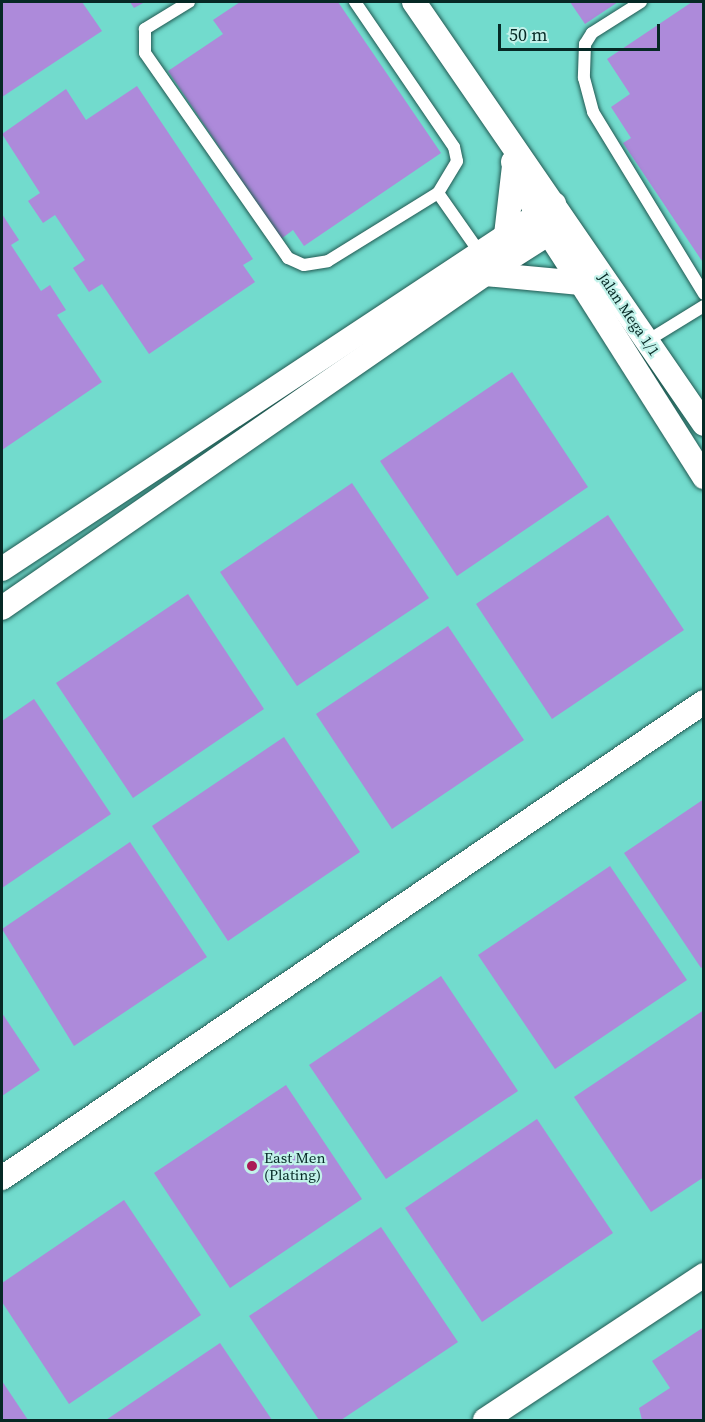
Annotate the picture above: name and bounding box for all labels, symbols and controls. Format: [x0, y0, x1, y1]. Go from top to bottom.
scale bar [501, 12, 663, 50]
text: 50 m [509, 22, 547, 47]
street label: Jalan Mega 1/1 [594, 269, 664, 359]
place label: East Men (Plating) [264, 1148, 326, 1183]
marker: East Men (Plating) [245, 1159, 259, 1173]

